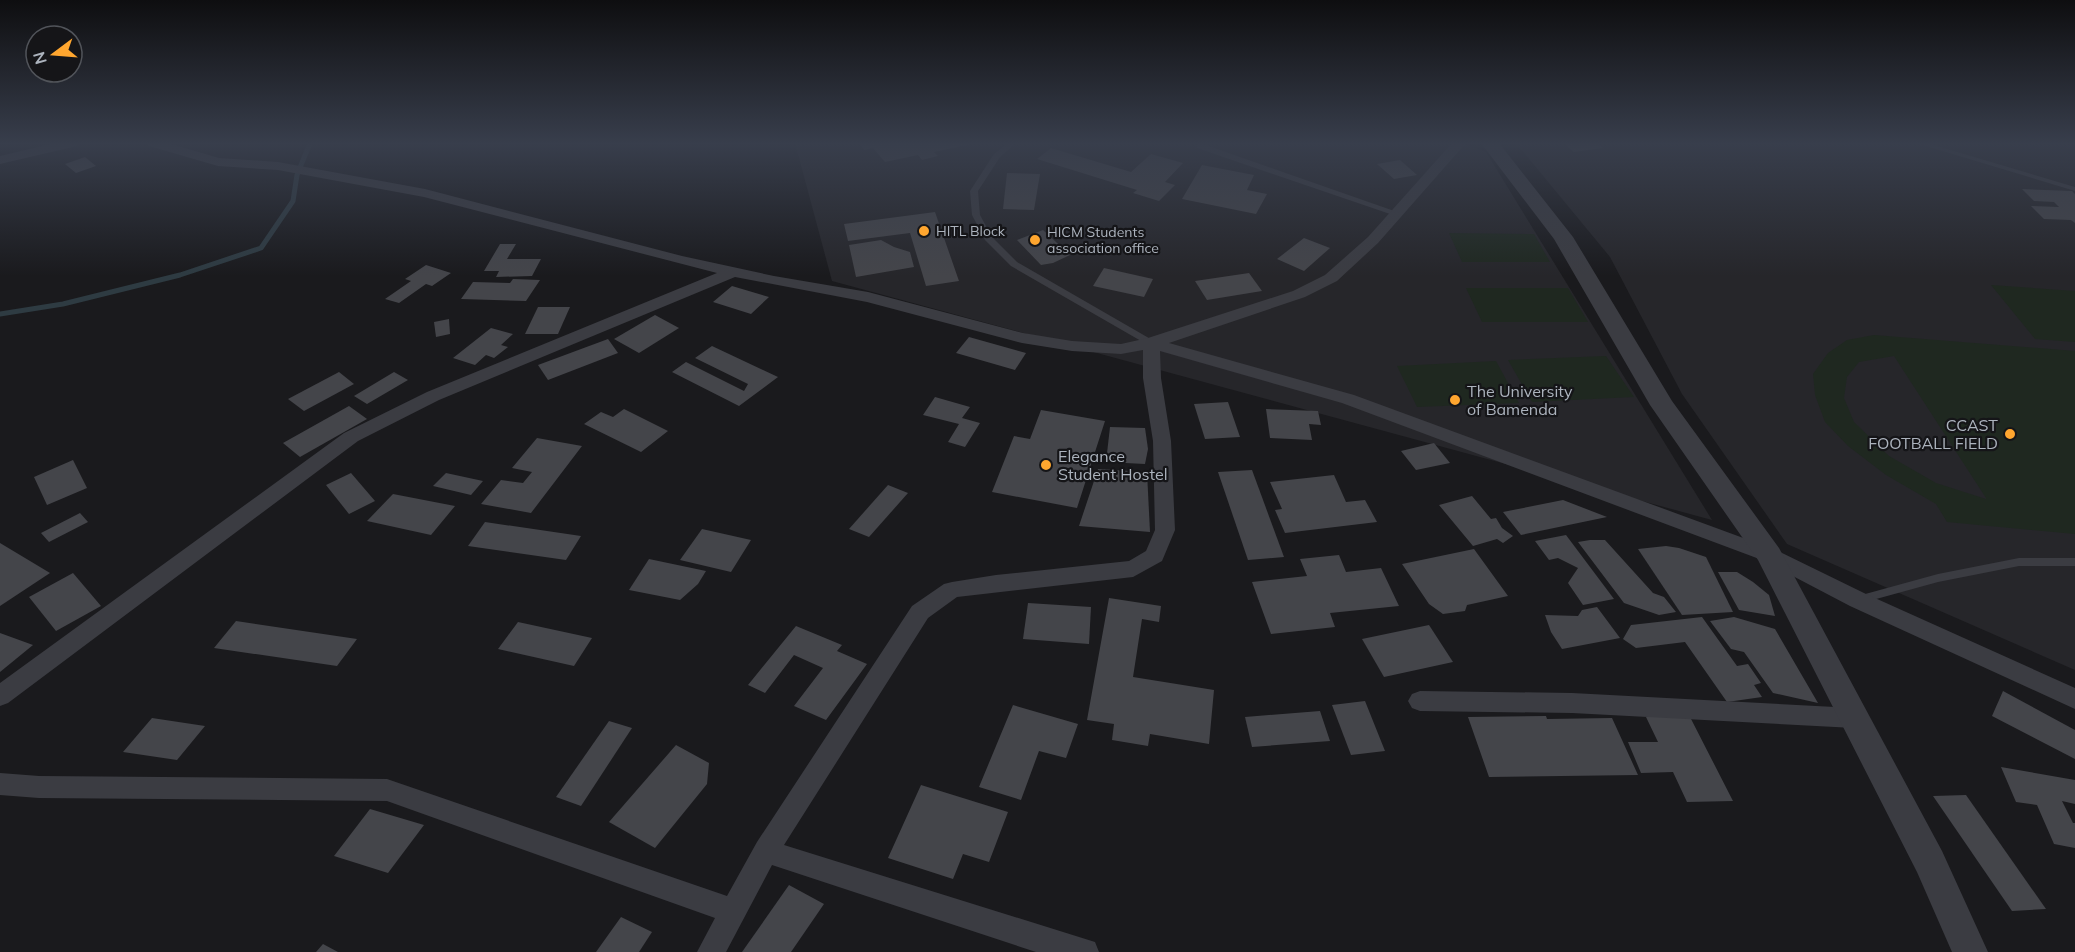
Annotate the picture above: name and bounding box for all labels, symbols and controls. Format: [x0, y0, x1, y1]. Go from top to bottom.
north arrow [24, 24, 84, 84]
text: N [28, 50, 51, 67]
place label: HITL Block [936, 222, 1006, 240]
place label: HICM Students association office [1047, 223, 1159, 257]
marker: HITL Block [917, 224, 931, 238]
marker: HICM Students association office [1028, 233, 1042, 247]
place label: The University of Bamenda [1467, 381, 1573, 419]
marker: The University of Bamenda [1448, 393, 1462, 407]
place label: CCAST FOOTBALL FIELD [1868, 415, 1998, 453]
marker: CCAST FOOTBALL FIELD [2003, 427, 2017, 441]
place label: Elegance Student Hostel [1058, 446, 1168, 484]
marker: Elegance Student Hostel [1039, 458, 1053, 472]

